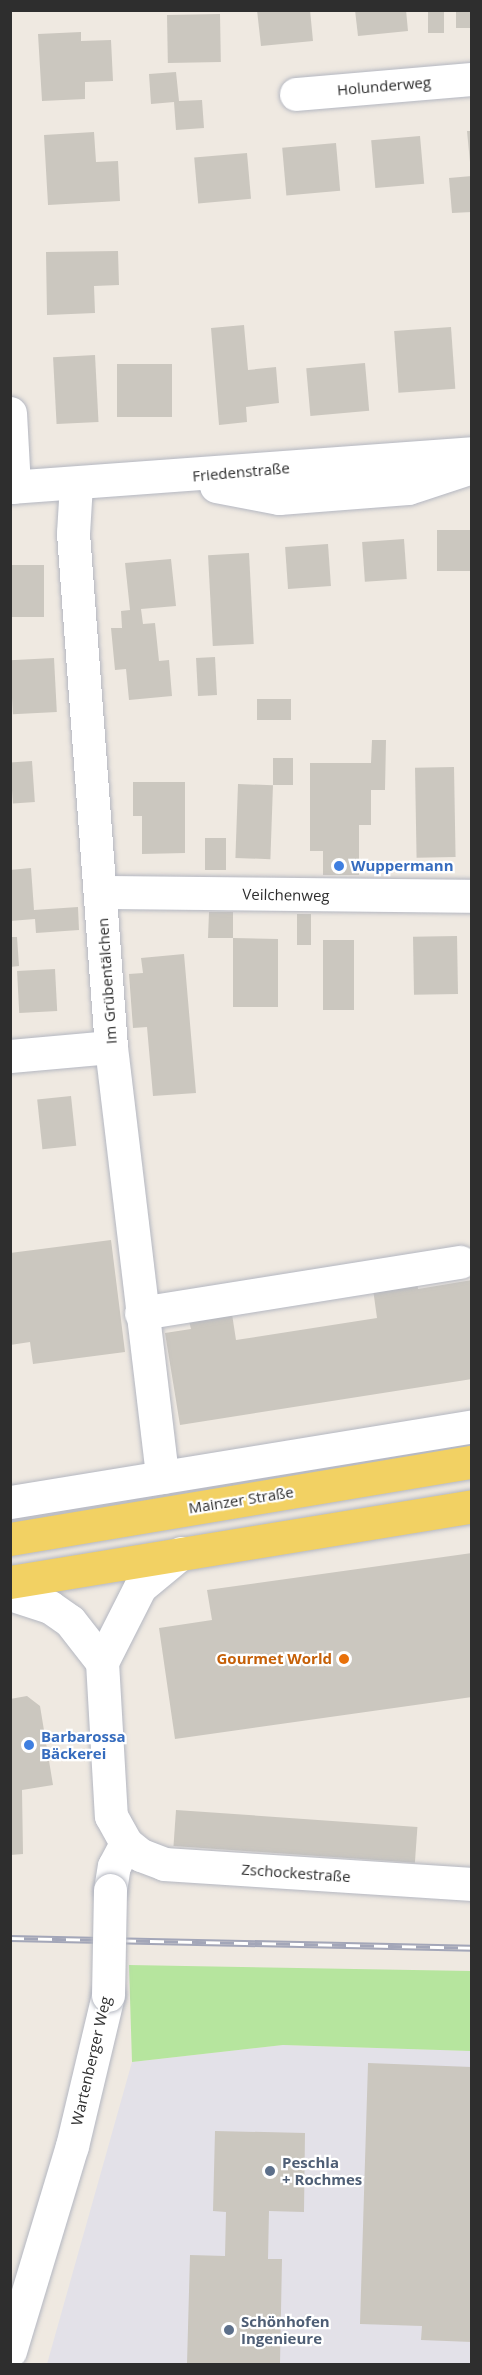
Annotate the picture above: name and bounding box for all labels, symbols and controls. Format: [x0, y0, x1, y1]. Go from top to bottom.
street label: Holunderweg [336, 73, 432, 99]
street label: Friedenstraße [192, 459, 290, 485]
place label: Wuppermann [351, 857, 454, 875]
marker: Wuppermann [332, 859, 346, 873]
street label: Veilchenweg [242, 885, 330, 905]
street label: Im Grübentälchen [94, 917, 120, 1045]
street label: Mainzer Straße [187, 1483, 295, 1517]
place label: Gourmet World [217, 1650, 332, 1668]
marker: Gourmet World [337, 1652, 351, 1666]
place label: Barbarossa Bäckerei [41, 1727, 126, 1762]
marker: Barbarossa Bäckerei [22, 1738, 36, 1752]
street label: Zschockestraße [241, 1860, 351, 1886]
street label: Wartenberger Weg [67, 1995, 115, 2127]
place label: Peschla + Rochmes [282, 2153, 362, 2188]
marker: Peschla + Rochmes [263, 2164, 277, 2178]
place label: Schönhofen Ingenieure [241, 2312, 330, 2347]
marker: Schönhofen Ingenieure [222, 2323, 236, 2337]

